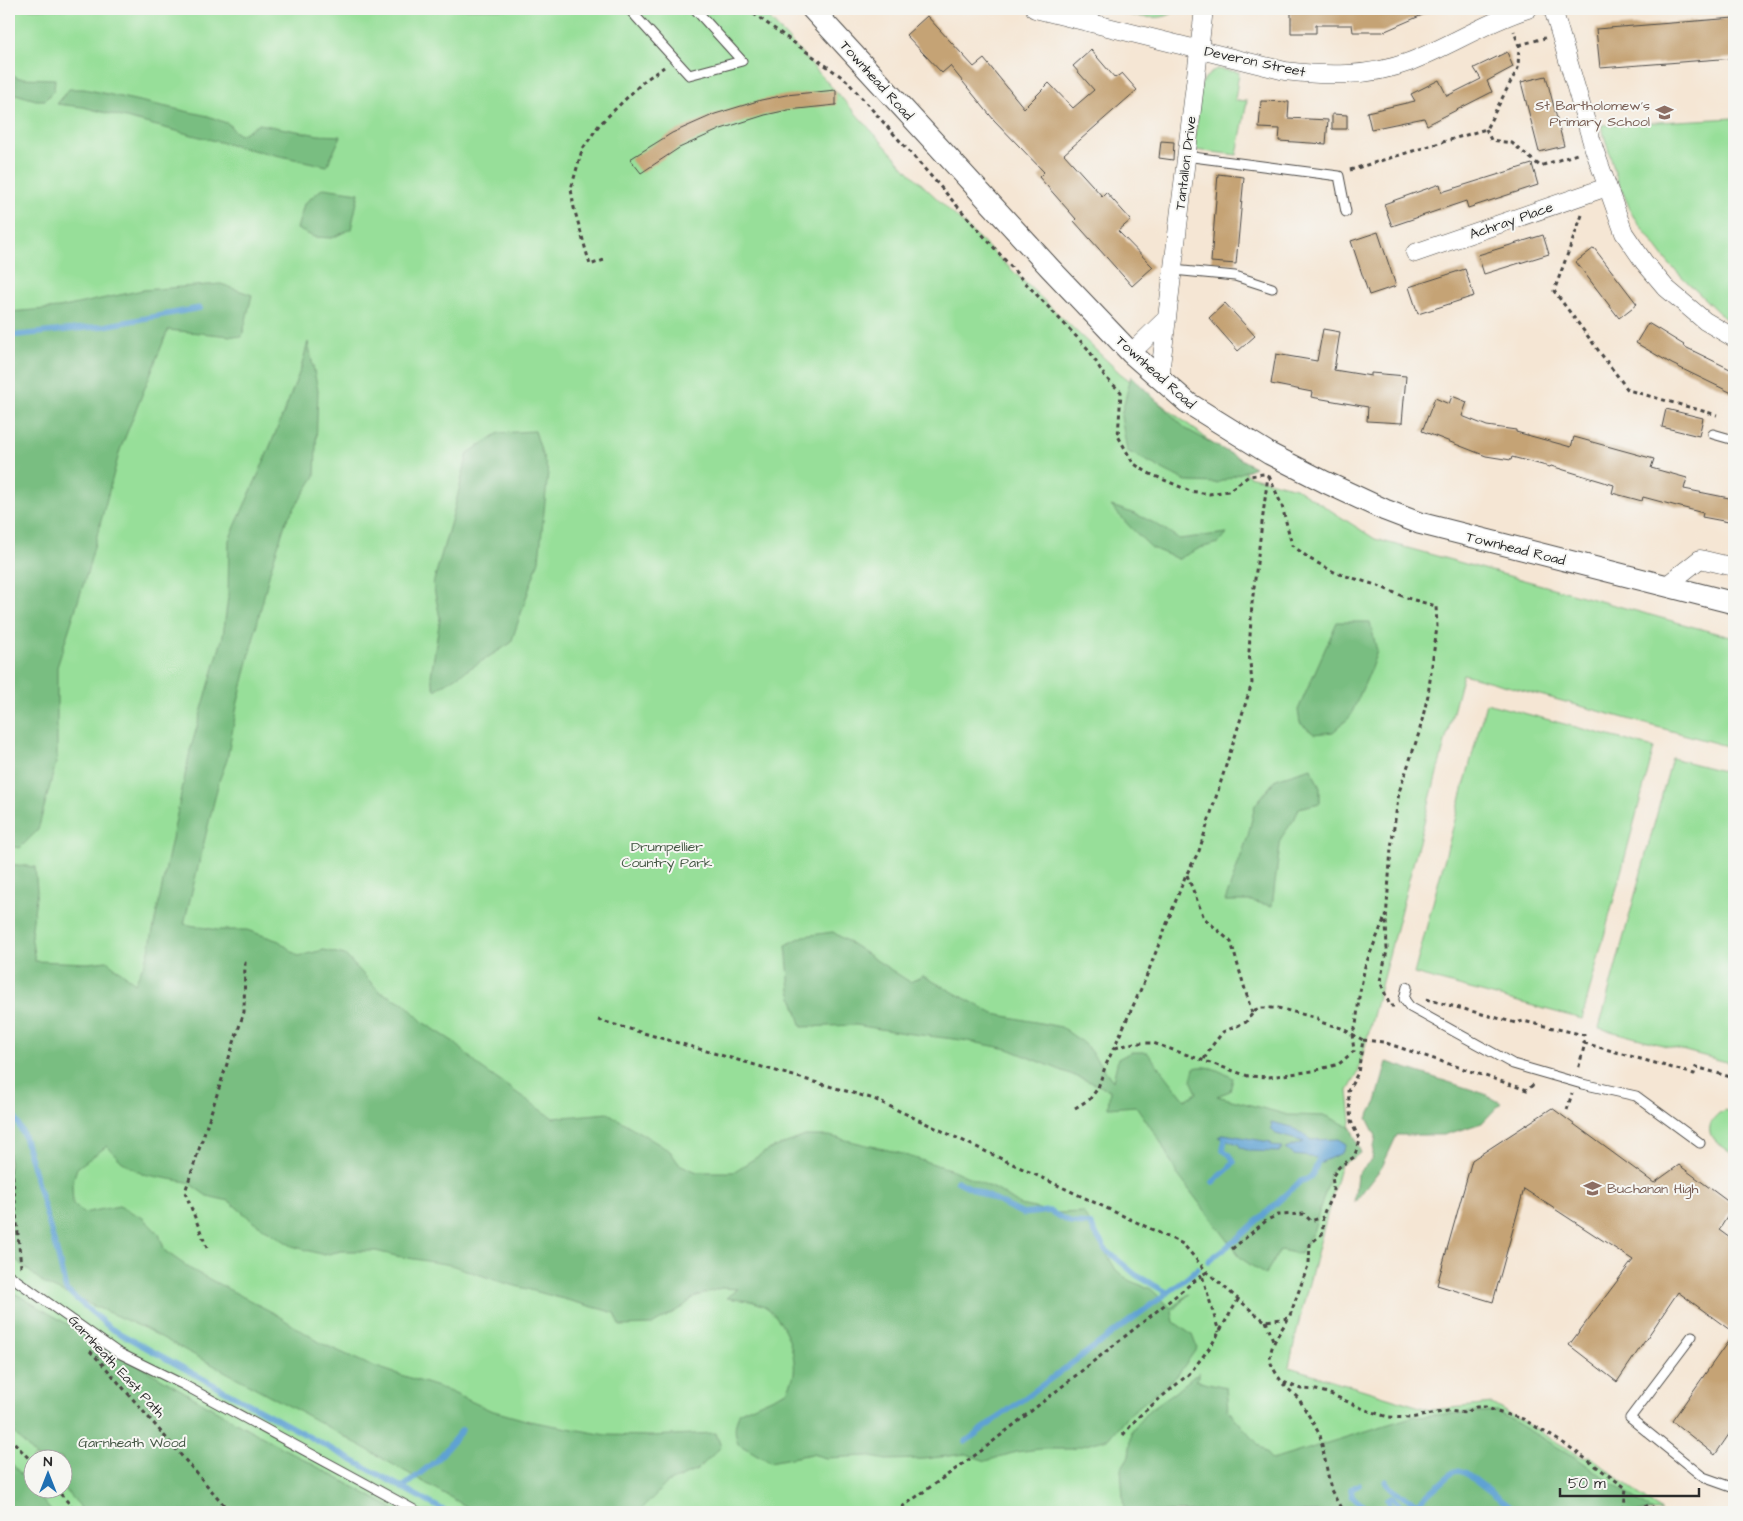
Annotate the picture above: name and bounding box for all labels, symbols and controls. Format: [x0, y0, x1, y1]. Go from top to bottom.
street label: Townhead Road [835, 36, 918, 125]
street label: Deveron Street [1202, 42, 1308, 83]
place label: St Bartholomew's Primary School [1535, 96, 1650, 132]
school or university icon: St Bartholomew's Primary School [1654, 103, 1674, 123]
street label: Tantallon Drive [1170, 115, 1202, 211]
street label: Achray Place [1467, 197, 1556, 245]
street label: Townhead Road [1111, 331, 1200, 414]
street label: Townhead Road [1464, 527, 1567, 571]
park label: Drumpellier Country Park [622, 837, 713, 873]
school or university icon: Buchanan High [1583, 1178, 1603, 1198]
place label: Buchanan High [1607, 1179, 1699, 1199]
street label: Garnheath East Path [63, 1311, 169, 1422]
park label: Garnheath Wood [78, 1433, 186, 1453]
north arrow [22, 1448, 72, 1498]
text: N [44, 1452, 53, 1472]
scale bar [1560, 1466, 1699, 1498]
text: 50 m [1568, 1473, 1606, 1494]

